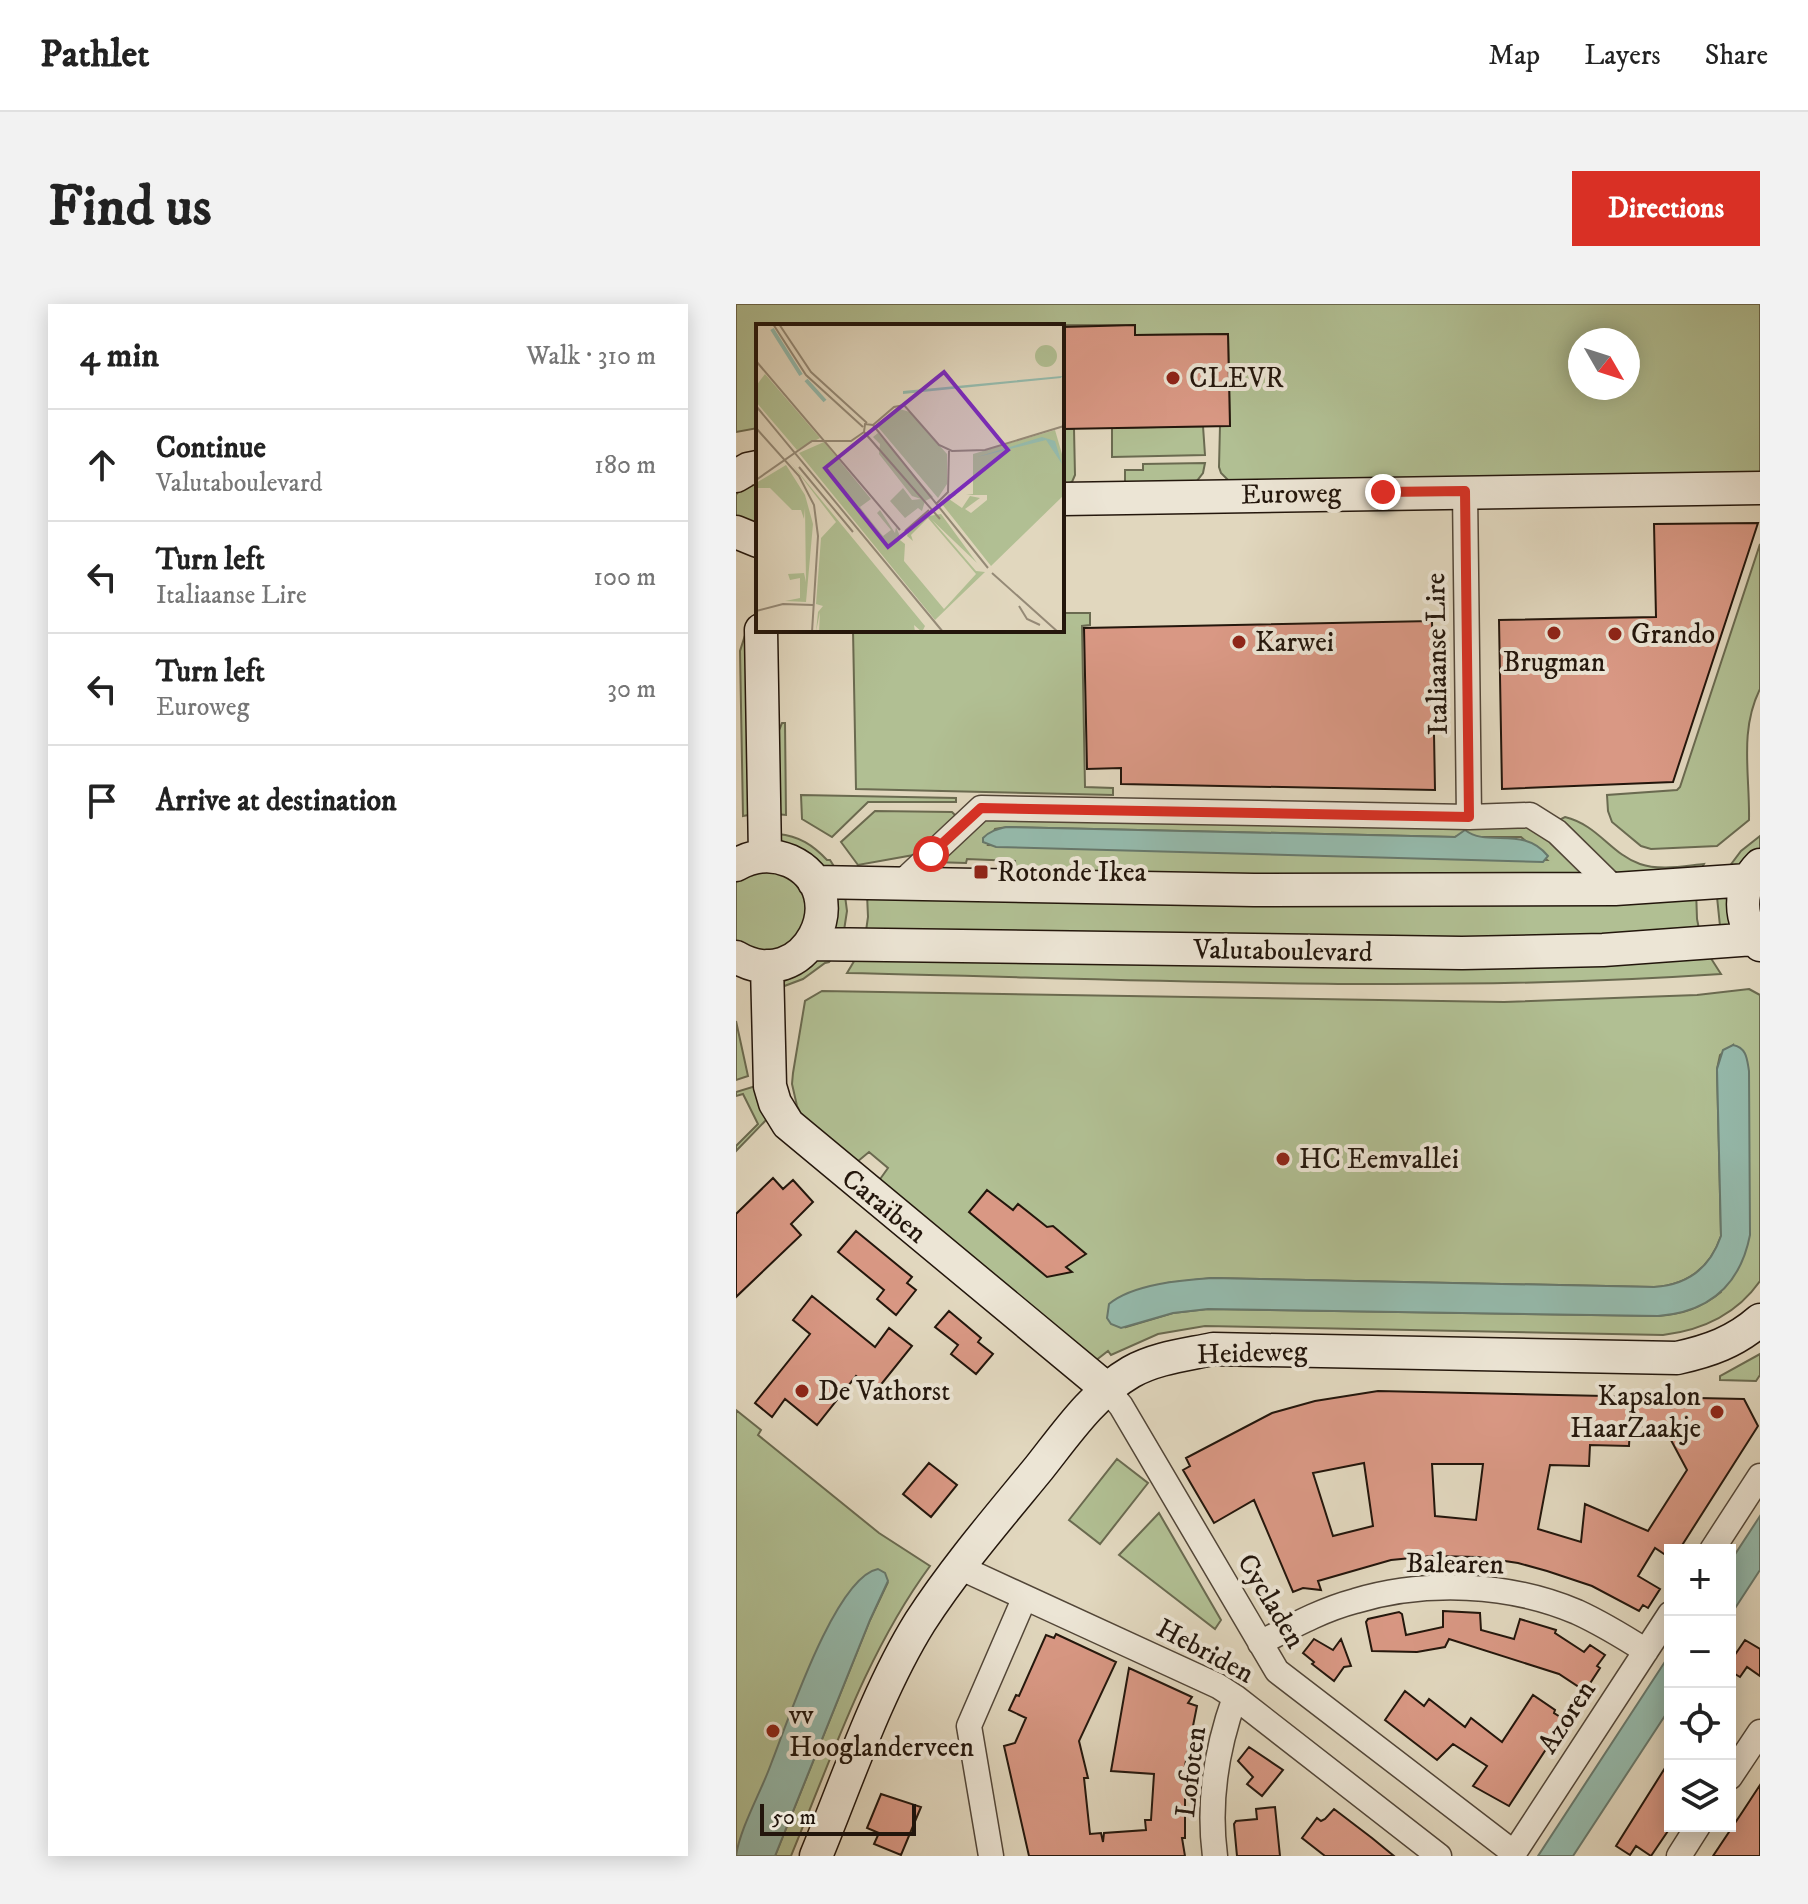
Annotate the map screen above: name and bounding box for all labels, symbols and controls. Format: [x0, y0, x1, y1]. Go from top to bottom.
text: Pathlet [40, 31, 150, 79]
text: Map [1489, 38, 1540, 73]
text: Layers [1584, 38, 1661, 73]
text: Share [1705, 38, 1768, 73]
button: Directions [1572, 171, 1760, 246]
text: Find us [48, 173, 212, 243]
inset map [756, 324, 1064, 632]
north arrow [1568, 328, 1640, 400]
text: 4 min [80, 335, 159, 377]
text: Walk · 310 m [526, 340, 656, 373]
place label: CLEVR [1189, 361, 1284, 396]
marker: CLEVR [1164, 369, 1182, 387]
text: Continue [156, 430, 266, 467]
icon: ahead [80, 443, 124, 487]
text: 180 m [594, 449, 656, 482]
text: Valutaboulevard [156, 467, 322, 500]
route end [1365, 474, 1401, 510]
street label: Euroweg [1240, 476, 1342, 512]
text: Turn left [156, 542, 265, 579]
icon: left [80, 555, 124, 599]
text: 100 m [593, 561, 656, 594]
street label: Italiaanse Lire [1418, 573, 1456, 735]
text: Italiaanse Lire [156, 579, 307, 612]
place label: Grando [1631, 617, 1715, 652]
marker: Brugman [1545, 624, 1563, 642]
place label: Karwei [1255, 625, 1334, 660]
marker: Grando [1606, 625, 1624, 643]
marker: Karwei [1230, 633, 1248, 651]
place label: Brugman [1503, 645, 1606, 680]
text: Turn left [156, 654, 265, 691]
icon: left [80, 667, 124, 711]
text: 30 m [607, 673, 656, 706]
text: Euroweg [156, 691, 249, 724]
icon: arrive [80, 779, 124, 823]
text: Arrive at destination [156, 783, 397, 820]
route start [913, 836, 949, 872]
place label: Rotonde Ikea [997, 855, 1147, 890]
marker: Rotonde Ikea [972, 863, 990, 881]
street label: Valutaboulevard [1192, 932, 1373, 970]
place label: HC Eemvallei [1299, 1142, 1459, 1177]
marker: HC Eemvallei [1274, 1150, 1292, 1168]
street label: Caraïben [834, 1161, 934, 1251]
street label: Heideweg [1196, 1334, 1308, 1372]
place label: De Vathorst [818, 1374, 950, 1409]
place label: Kapsalon HaarZaakje [1570, 1379, 1701, 1446]
marker: De Vathorst [793, 1382, 811, 1400]
marker: Kapsalon HaarZaakje [1708, 1403, 1726, 1421]
map controls [1664, 1544, 1736, 1832]
button: + [1664, 1544, 1736, 1616]
street label: Balearen [1406, 1546, 1505, 1582]
street label: Cycladen [1229, 1547, 1313, 1655]
street label: Hebriden [1150, 1611, 1260, 1691]
button: − [1664, 1616, 1736, 1688]
street label: Azoren [1530, 1674, 1604, 1760]
button: locate [1664, 1688, 1736, 1760]
place label: vv Hooglanderveen [788, 1698, 975, 1765]
marker: vv Hooglanderveen [764, 1722, 782, 1740]
street label: Lofoten [1168, 1724, 1214, 1819]
button: layers [1664, 1760, 1736, 1832]
scale bar [760, 1800, 916, 1836]
text: 50 m [772, 1804, 816, 1831]

